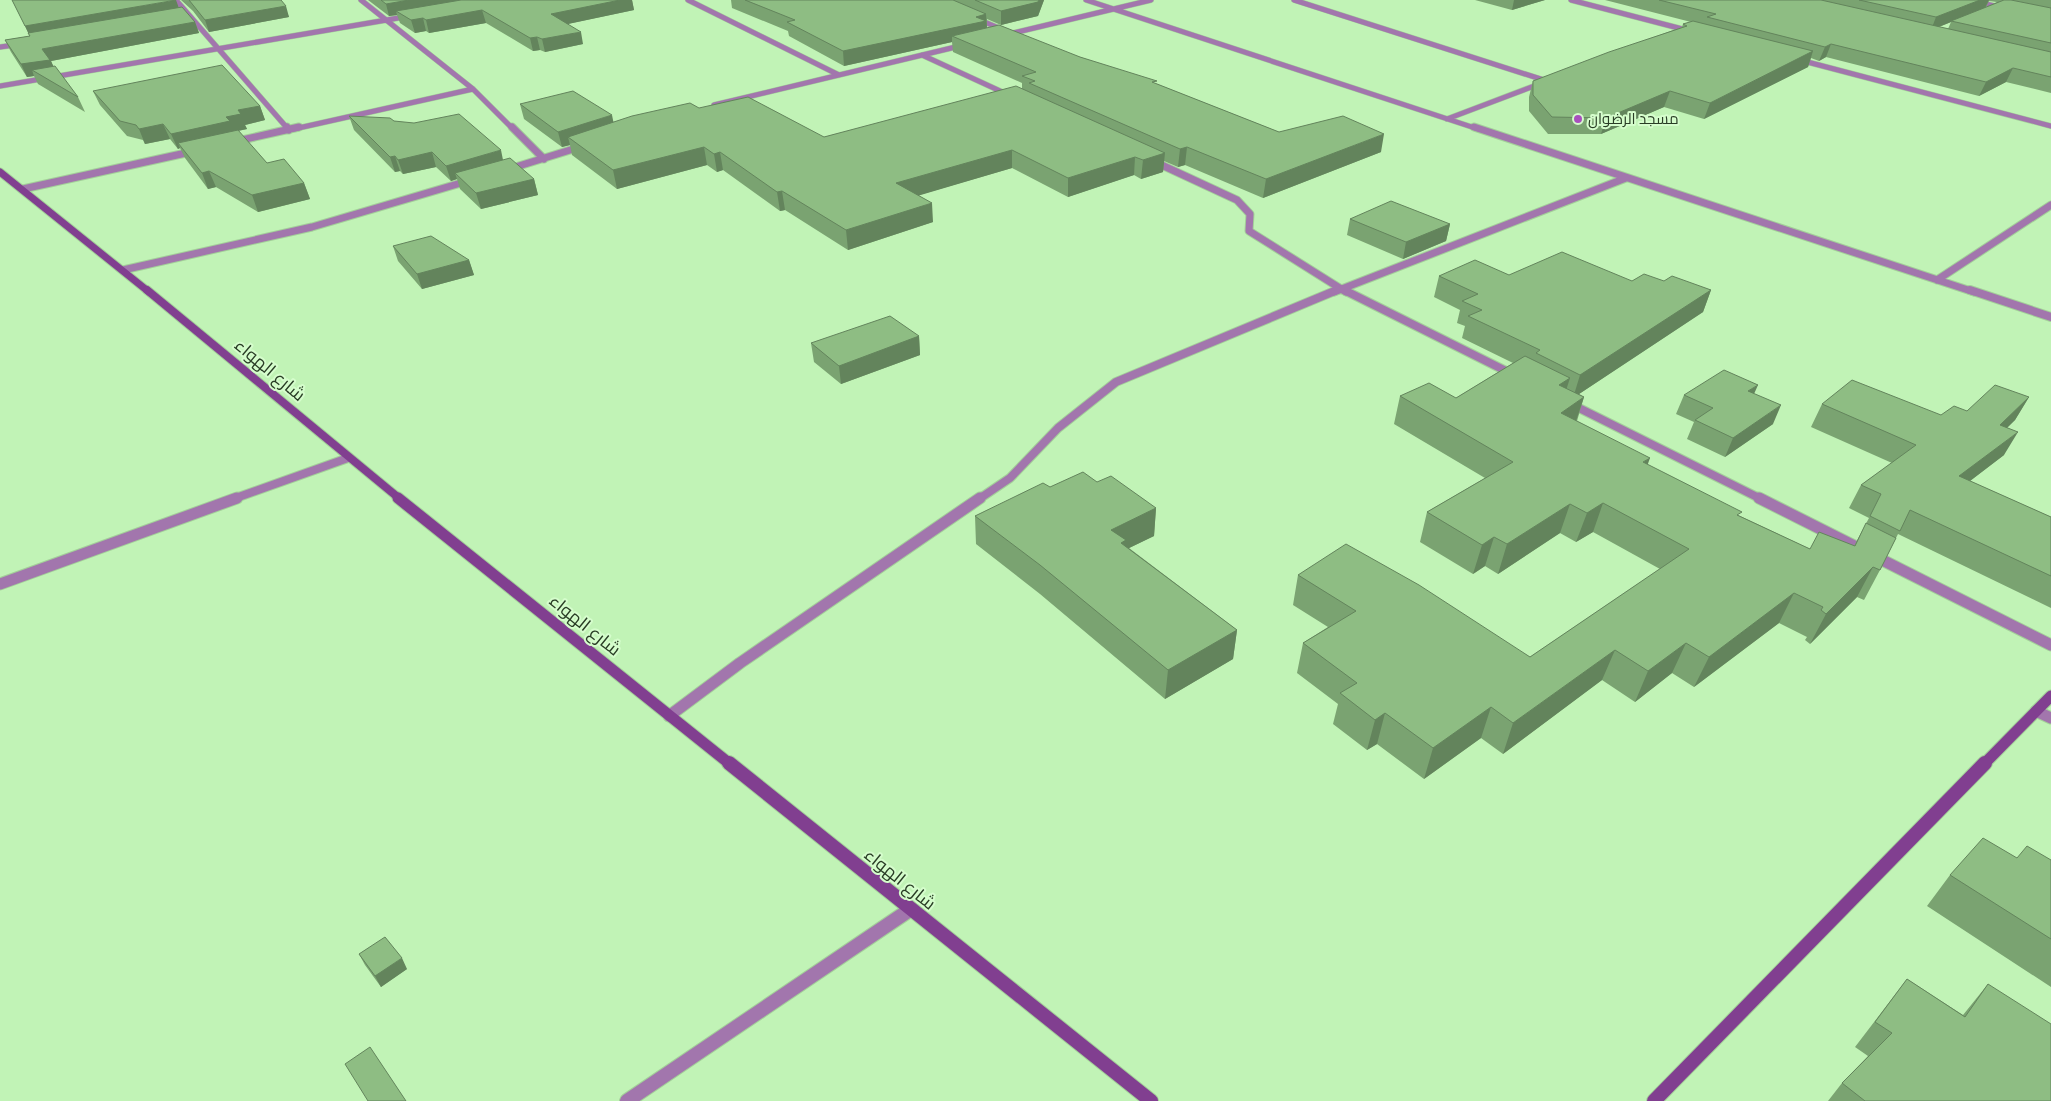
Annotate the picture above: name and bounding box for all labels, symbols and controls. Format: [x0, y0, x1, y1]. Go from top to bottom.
place label: مسجد الرضوان [1588, 109, 1679, 129]
marker: مسجد الرضوان [1572, 113, 1584, 125]
street label: شارع الهواء [230, 333, 310, 407]
street label: شارع الهواء [544, 589, 626, 661]
street label: شارع الهواء [859, 843, 941, 915]

